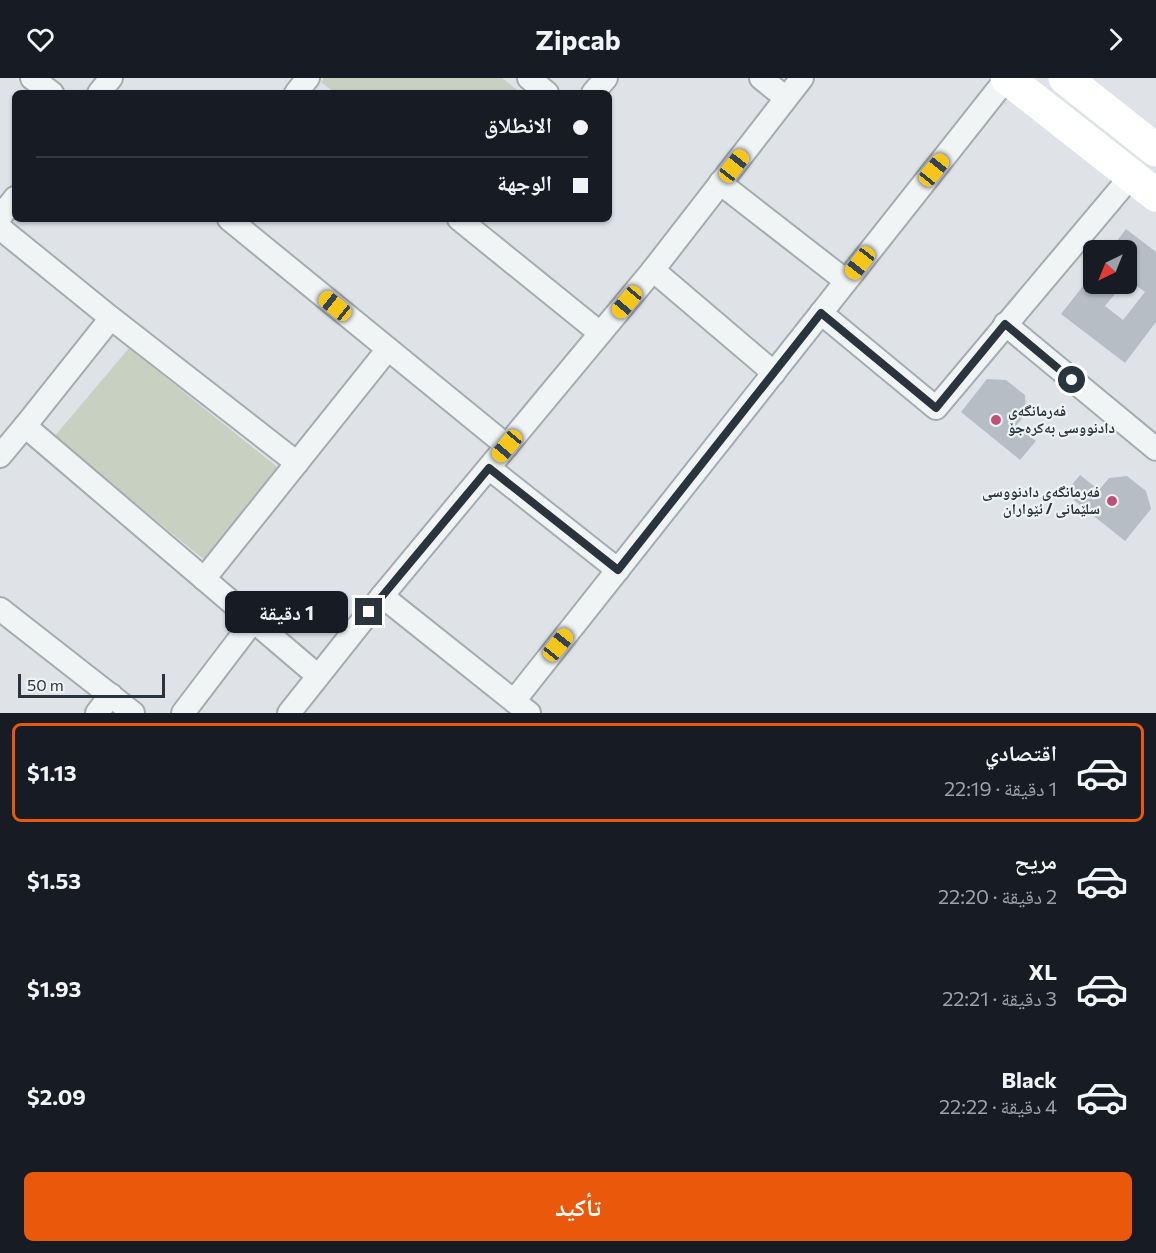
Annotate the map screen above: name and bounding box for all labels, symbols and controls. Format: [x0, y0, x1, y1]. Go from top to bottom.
icon: heart [24, 23, 57, 56]
text: Zipcab [535, 23, 621, 56]
icon: forward [1099, 23, 1132, 56]
text: الانطلاق [484, 111, 552, 138]
car [716, 146, 752, 186]
car [916, 150, 952, 190]
text: الوجهة [497, 169, 552, 196]
north arrow [1083, 240, 1137, 294]
map controls [1083, 240, 1137, 294]
car [842, 243, 878, 283]
car [609, 282, 645, 322]
car [315, 288, 355, 324]
route start [1058, 366, 1085, 393]
place label: فەرمانگەی دادنووسی بەکرەجۆ [1008, 401, 1115, 437]
marker: فەرمانگەی دادنووسی بەکرەجۆ [989, 413, 1003, 427]
car [489, 426, 525, 466]
place label: فەرمانگەی دادنووسی سلێمانی / ئێواران [982, 482, 1100, 518]
marker: فەرمانگەی دادنووسی سلێمانی / ئێواران [1105, 494, 1119, 508]
callout: 1 دقيقة [225, 591, 348, 633]
route end [355, 598, 382, 625]
text: 1 دقيقة [259, 600, 314, 624]
car [540, 625, 576, 665]
scale bar [18, 671, 165, 698]
text: 50 m [27, 675, 64, 694]
text: اقتصادي [985, 739, 1057, 766]
icon: car [1075, 746, 1129, 800]
text: $1.13 [27, 759, 77, 786]
text: 1 دقيقة · 22:19 [944, 776, 1057, 800]
text: مريح [1014, 847, 1057, 874]
icon: car [1075, 854, 1129, 908]
text: $1.53 [27, 867, 81, 894]
text: 2 دقيقة · 22:20 [938, 884, 1057, 908]
text: XL [1029, 958, 1057, 985]
icon: car [1075, 962, 1129, 1016]
text: $1.93 [27, 975, 81, 1002]
text: 3 دقيقة · 22:21 [942, 986, 1057, 1010]
text: Black [1002, 1066, 1057, 1093]
icon: car [1075, 1070, 1129, 1124]
text: $2.09 [27, 1083, 86, 1110]
text: 4 دقيقة · 22:22 [939, 1094, 1057, 1118]
button: تأكيد [24, 1172, 1132, 1241]

